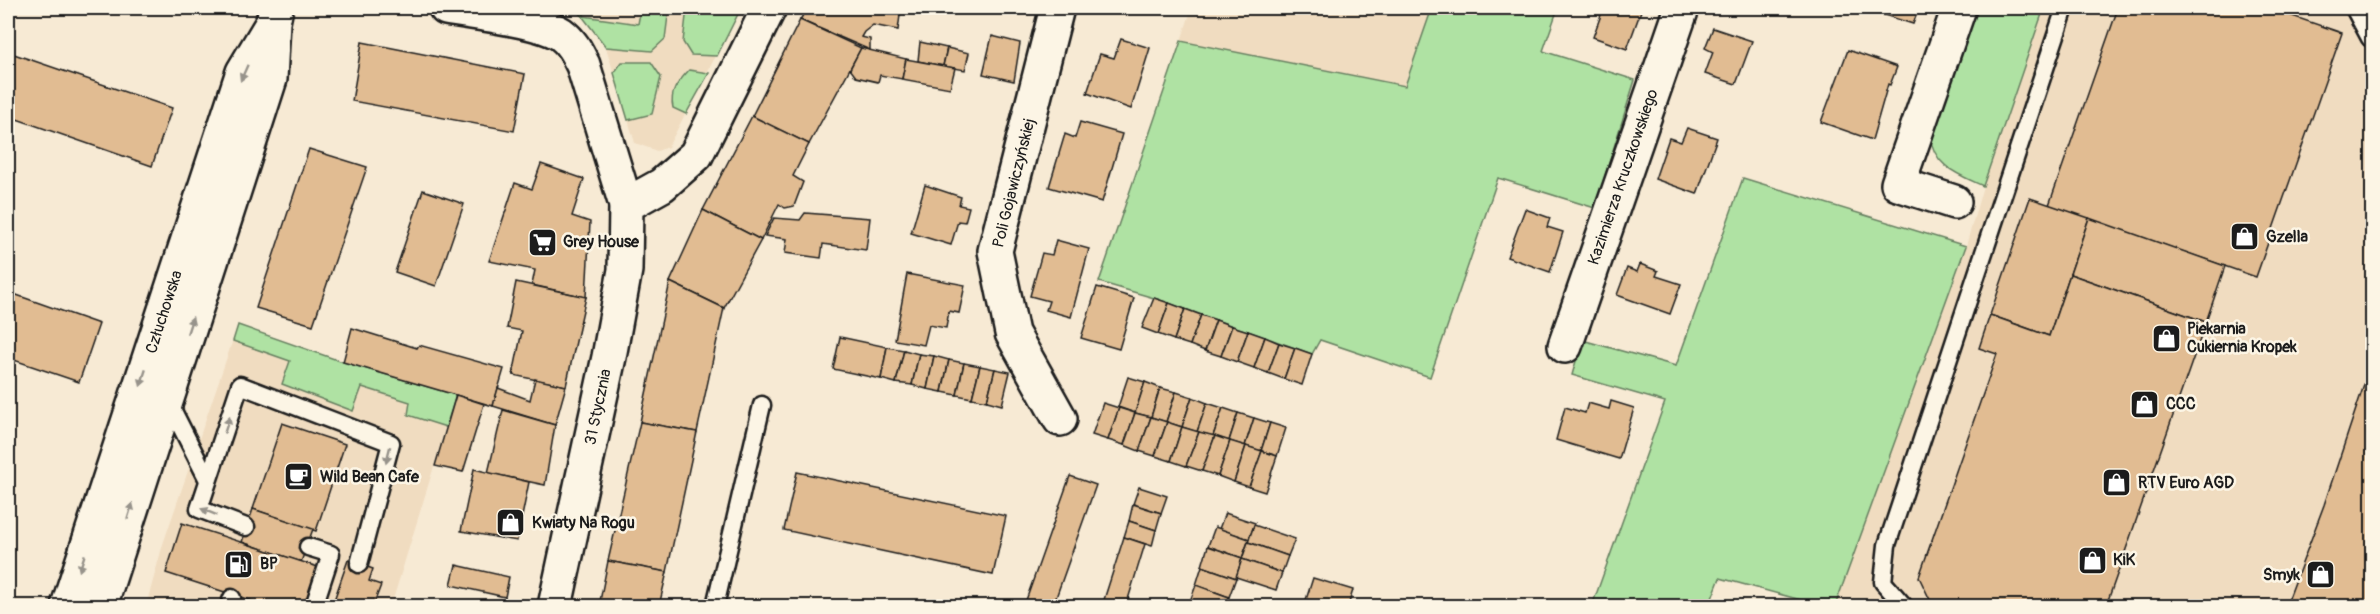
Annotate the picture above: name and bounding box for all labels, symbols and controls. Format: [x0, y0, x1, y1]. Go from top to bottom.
one-way arrow [239, 65, 249, 83]
street label: Kazimierza Kruczkowskiego [1583, 86, 1663, 268]
street label: Poli Gojawiczyńskiej [988, 116, 1040, 250]
shop icon: Gzella [2229, 221, 2261, 253]
supermarket icon: Grey House [526, 226, 558, 258]
place label: Gzella [2266, 227, 2308, 247]
place label: Grey House [563, 232, 640, 252]
street label: Człuchowska [141, 268, 187, 356]
one-way arrow [185, 316, 195, 334]
place label: Piekarnia Cukiernia Kropek [2187, 319, 2297, 357]
shop icon: Piekarnia Cukiernia Kropek [2150, 322, 2182, 354]
street label: 31 Stycznia [580, 367, 616, 447]
one-way arrow [137, 369, 147, 387]
shop icon: CCC [2129, 388, 2161, 420]
place label: CCC [2166, 394, 2196, 414]
one-way arrow [222, 416, 232, 434]
one-way arrow [383, 446, 393, 464]
cafe icon: Wild Bean Cafe [283, 461, 315, 493]
place label: Wild Bean Cafe [320, 467, 420, 487]
shop icon: RTV Euro AGD [2101, 467, 2133, 499]
place label: RTV Euro AGD [2138, 473, 2234, 493]
one-way arrow [126, 502, 135, 520]
one-way arrow [200, 507, 218, 517]
shop icon: Kwiaty Na Rogu [495, 507, 527, 539]
place label: Kwiaty Na Rogu [532, 513, 635, 533]
shop icon: KiK [2076, 544, 2108, 576]
fuel station icon: BP [223, 548, 255, 580]
place label: KiK [2113, 550, 2135, 570]
one-way arrow [77, 554, 86, 572]
place label: BP [260, 554, 278, 574]
shop icon: Smyk [2305, 559, 2337, 591]
place label: Smyk [2263, 565, 2300, 585]

